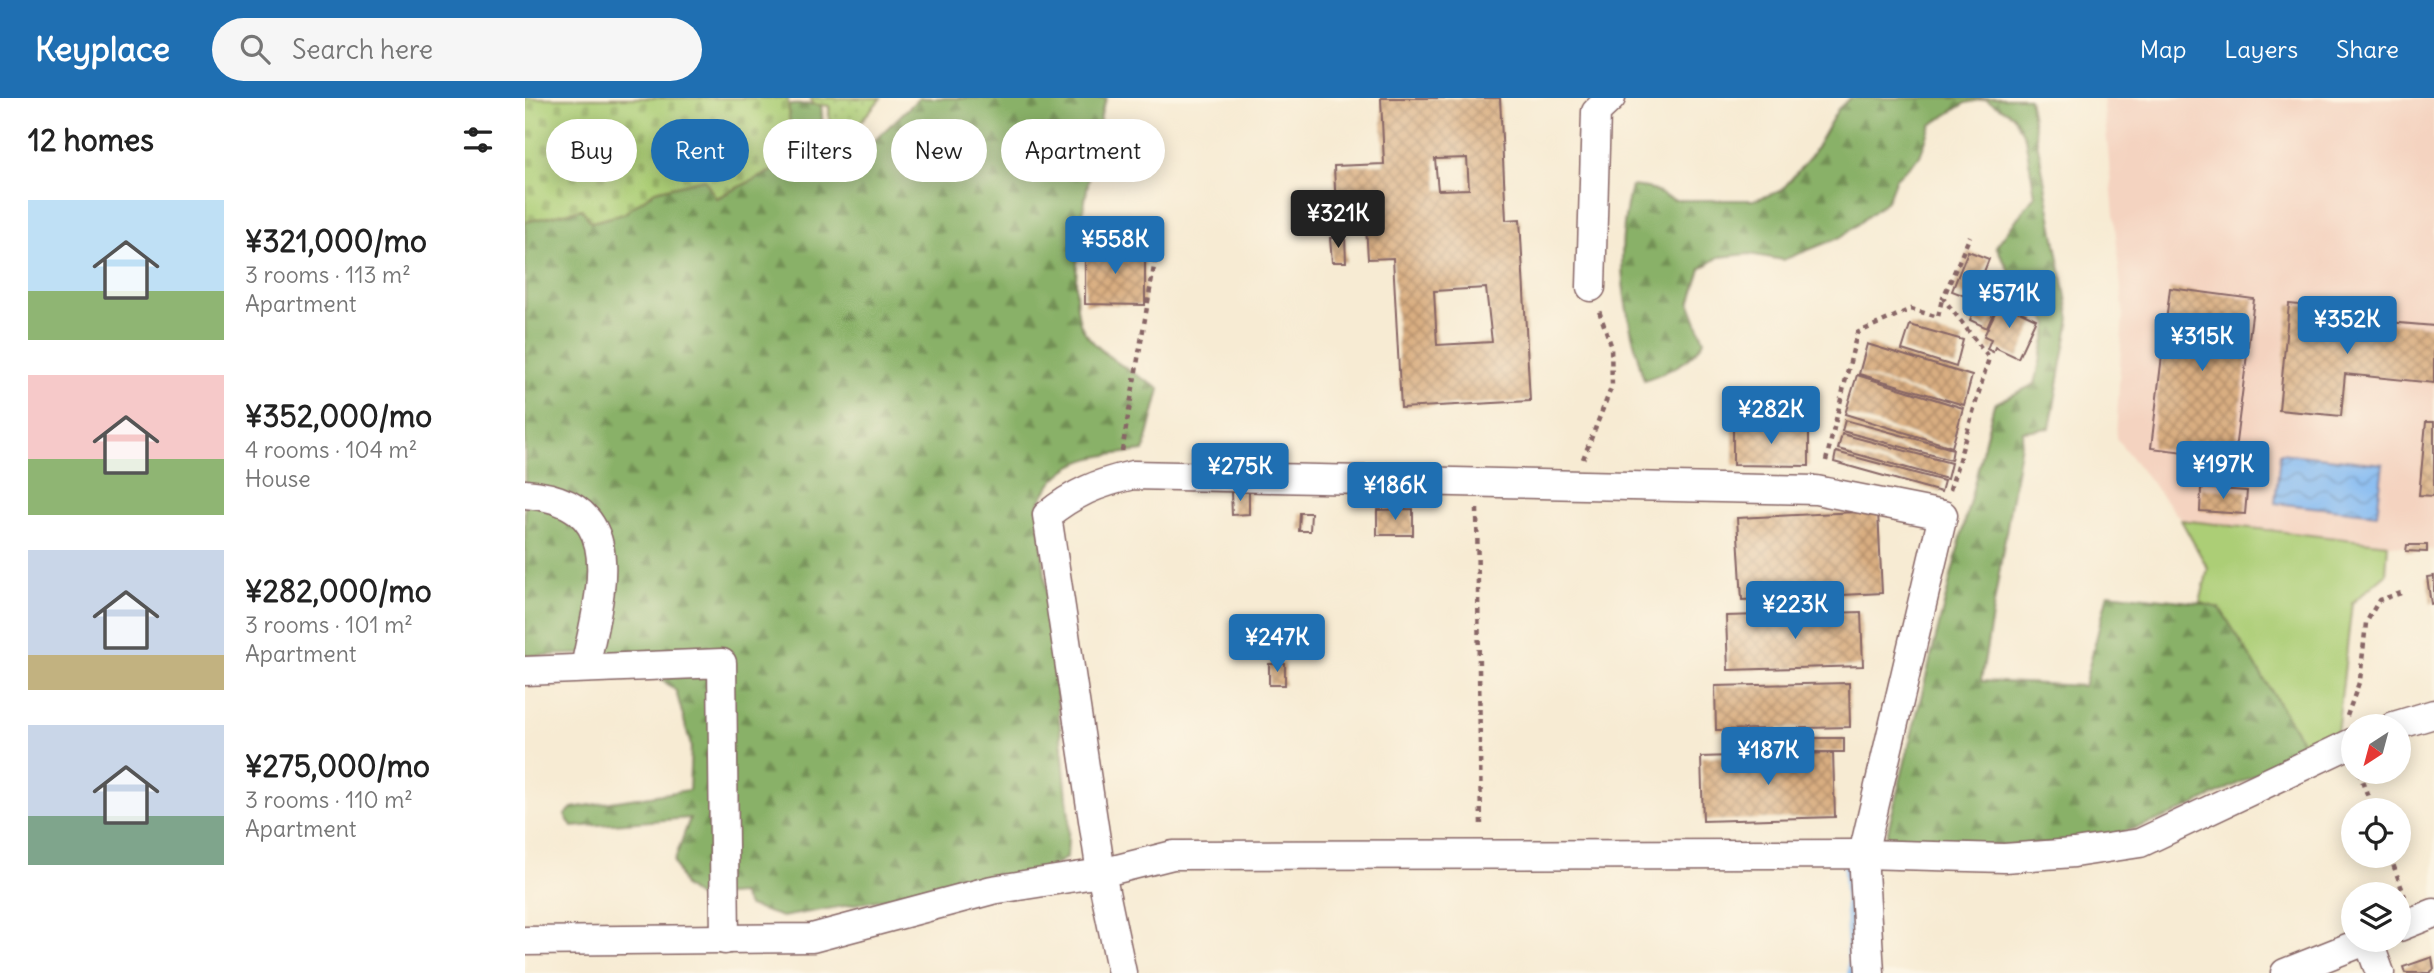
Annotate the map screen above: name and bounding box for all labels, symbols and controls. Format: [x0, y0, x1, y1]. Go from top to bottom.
search box [212, 18, 702, 81]
text: Keyplace [35, 28, 170, 70]
icon: search [236, 30, 274, 68]
text: Search here [292, 33, 433, 66]
text: Map [2140, 34, 2186, 64]
text: Layers [2224, 34, 2298, 64]
text: Share [2336, 34, 2399, 64]
chip: Buy [546, 119, 637, 182]
chip: Rent [651, 119, 749, 182]
chip: Filters [763, 119, 877, 182]
chip: New [891, 119, 987, 182]
chip: Apartment [1001, 119, 1165, 182]
text: 12 homes [28, 121, 154, 159]
icon: filters [459, 121, 497, 159]
pin: ¥321K [1289, 190, 1387, 250]
text: ¥321K [1307, 198, 1369, 227]
pin: ¥558K [1066, 216, 1164, 276]
text: ¥321,000/mo [245, 222, 427, 260]
text: ¥558K [1081, 224, 1149, 253]
icon: home [84, 228, 168, 312]
text: 3 rooms · 113 m² [245, 260, 411, 289]
pin: ¥571K [1960, 271, 2058, 330]
text: ¥571K [1978, 278, 2040, 307]
text: Apartment [245, 289, 357, 318]
pin: ¥352K [2298, 296, 2396, 356]
text: ¥352K [2314, 304, 2380, 333]
pin: ¥315K [2153, 314, 2251, 373]
text: ¥315K [2171, 321, 2233, 350]
pin: ¥282K [1722, 386, 1820, 446]
text: ¥282K [1738, 394, 1804, 423]
text: ¥352,000/mo [245, 397, 432, 435]
icon: home [84, 403, 168, 487]
text: 4 rooms · 104 m² [245, 435, 417, 464]
pin: ¥197K [2174, 442, 2272, 501]
pin: ¥275K [1191, 444, 1289, 503]
text: ¥197K [2192, 449, 2254, 478]
text: ¥275K [1208, 451, 1272, 480]
pin: ¥186K [1346, 462, 1444, 522]
text: House [245, 464, 311, 493]
text: ¥186K [1363, 470, 1427, 499]
text: ¥282,000/mo [245, 572, 432, 610]
icon: home [84, 578, 168, 662]
pin: ¥223K [1746, 582, 1844, 641]
text: ¥223K [1762, 589, 1828, 618]
text: 3 rooms · 101 m² [245, 610, 413, 639]
pin: ¥247K [1228, 614, 1326, 674]
text: ¥247K [1245, 622, 1309, 651]
text: Apartment [245, 639, 357, 668]
north arrow [2341, 714, 2411, 784]
map controls [2341, 714, 2411, 952]
pin: ¥187K [1719, 728, 1817, 787]
text: ¥187K [1737, 735, 1799, 764]
text: ¥275,000/mo [245, 747, 430, 785]
icon: home [84, 753, 168, 837]
text: 3 rooms · 110 m² [245, 785, 413, 814]
button: locate [2341, 798, 2411, 868]
text: Apartment [245, 814, 357, 843]
button: layers [2341, 882, 2411, 952]

